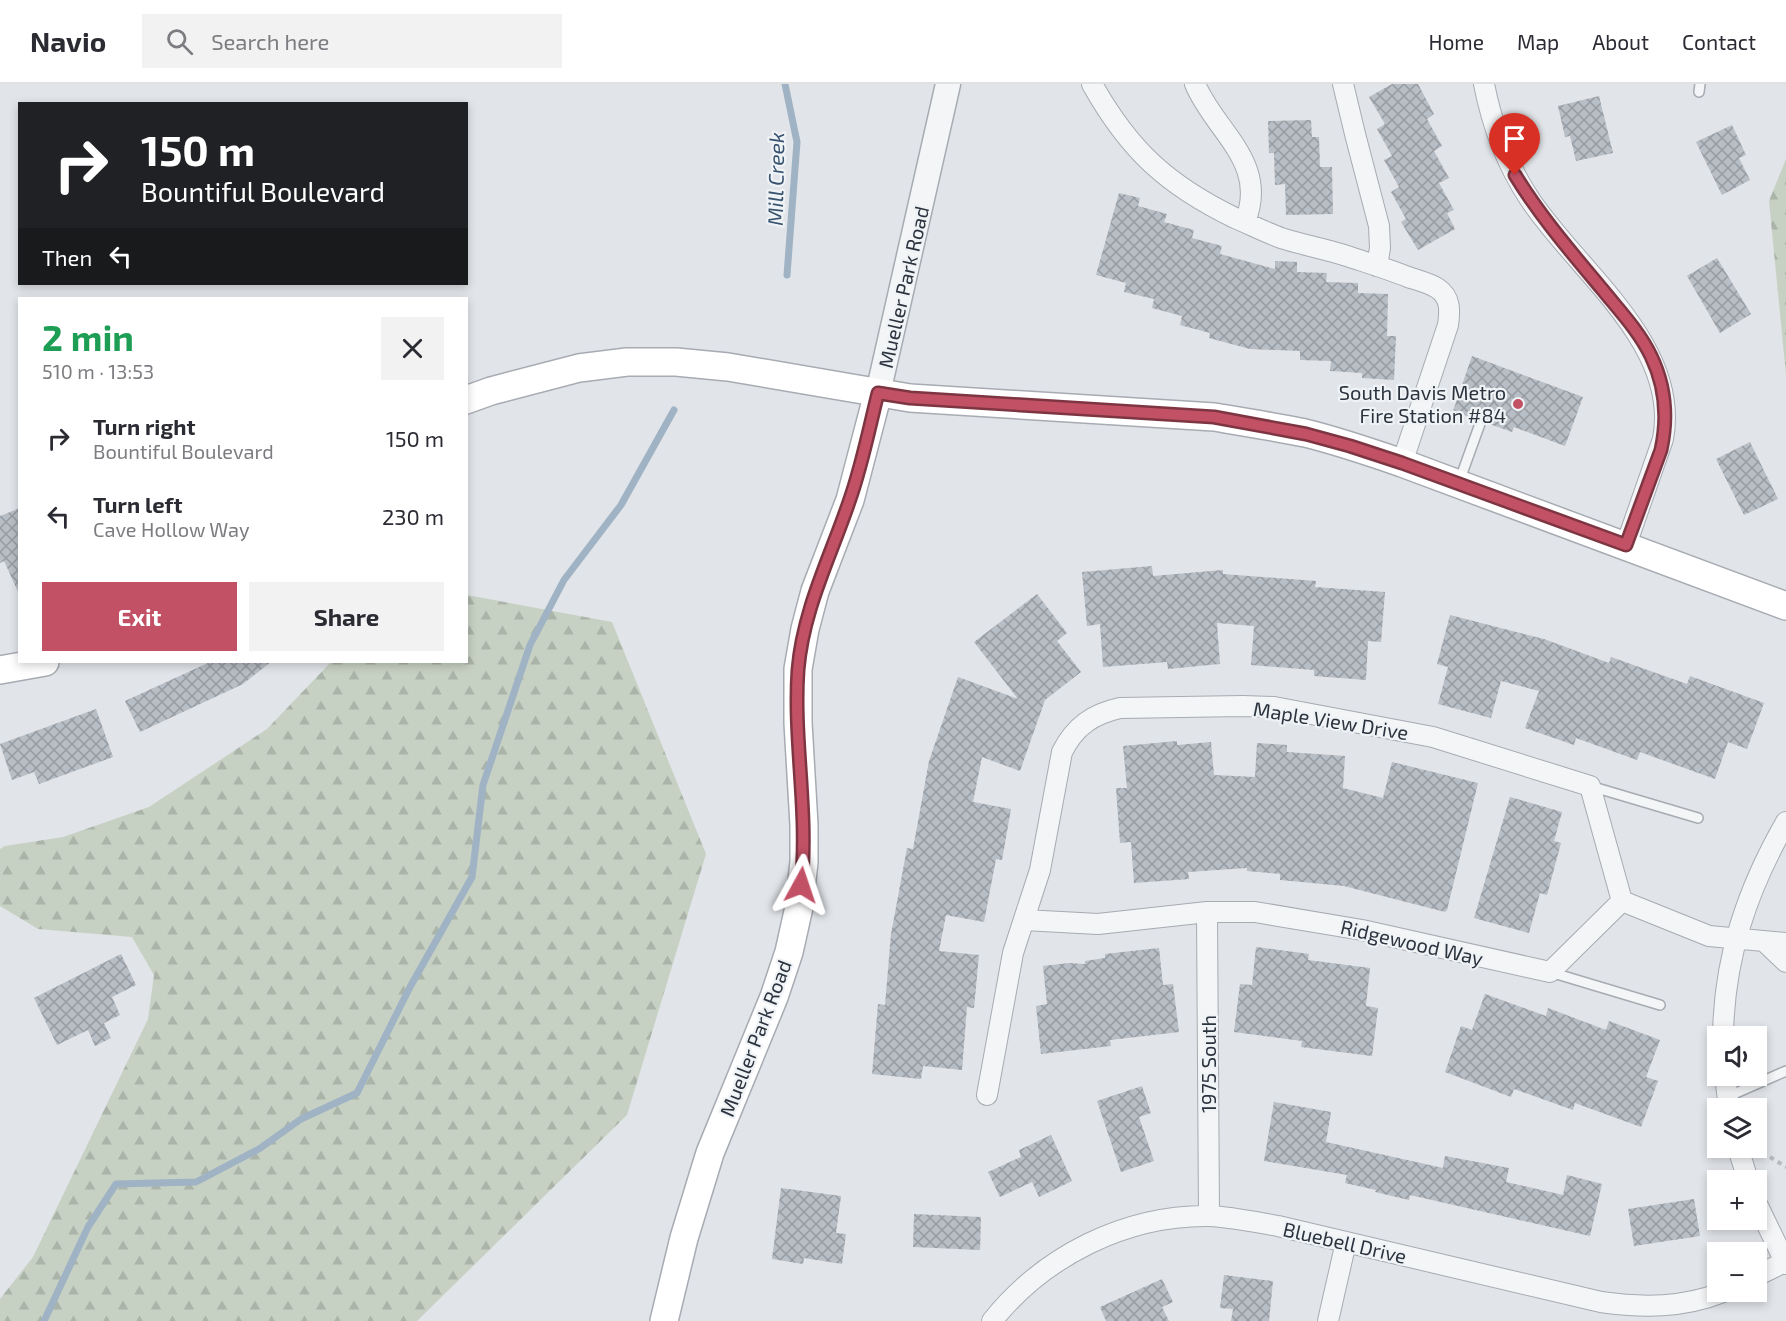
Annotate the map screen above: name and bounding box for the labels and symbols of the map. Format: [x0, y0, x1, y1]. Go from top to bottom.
pin [1489, 113, 1540, 175]
water label: Mill Creek [762, 132, 788, 226]
street label: Mueller Park Road [873, 204, 933, 370]
place label: South Davis Metro Fire Station #84 [1339, 380, 1506, 427]
marker: South Davis Metro Fire Station #84 [1511, 397, 1525, 411]
street label: Maple View Drive [1252, 696, 1410, 744]
position arrow [769, 853, 833, 917]
street label: Ridgewood Way [1338, 914, 1486, 970]
street label: Mueller Park Road [714, 956, 796, 1120]
street label: 1975 South [1196, 1015, 1220, 1113]
street label: Bluebell Drive [1281, 1216, 1409, 1268]

